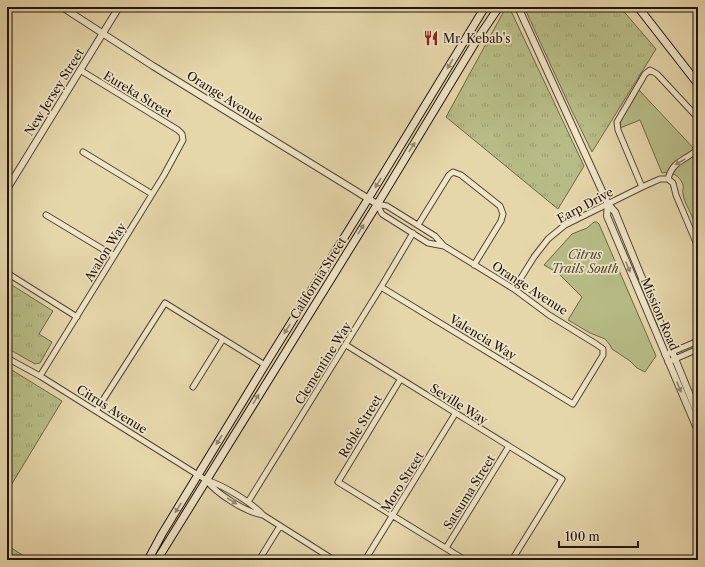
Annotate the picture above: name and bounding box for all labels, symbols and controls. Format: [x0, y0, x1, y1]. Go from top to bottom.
restaurant icon: Mr. Kebab's [422, 29, 440, 47]
place label: Mr. Kebab's [443, 31, 510, 46]
street label: New Jersey Street [21, 45, 87, 138]
one-way arrow [446, 59, 454, 69]
street label: Eureka Street [101, 68, 176, 121]
street label: Orange Avenue [184, 68, 266, 127]
one-way arrow [408, 142, 416, 152]
one-way arrow [674, 158, 686, 165]
one-way arrow [374, 178, 382, 188]
street label: Earp Drive [554, 184, 616, 226]
street label: Avalon Way [80, 220, 129, 285]
one-way arrow [357, 224, 365, 234]
street label: California Street [287, 234, 350, 322]
park label: Citrus Trails South [551, 247, 619, 276]
street label: Orange Avenue [489, 258, 571, 318]
one-way arrow [626, 261, 632, 273]
street label: Mission Road [638, 275, 682, 353]
street label: Valencia Way [446, 311, 519, 363]
street label: Clementine Way [292, 319, 355, 407]
one-way arrow [283, 324, 291, 334]
street label: Seville Way [427, 380, 491, 428]
street label: Citrus Avenue [74, 381, 150, 437]
one-way arrow [676, 381, 682, 392]
street label: Roble Street [335, 391, 385, 460]
one-way arrow [252, 394, 260, 404]
one-way arrow [216, 434, 223, 446]
street label: Moro Street [377, 448, 427, 515]
street label: Satsuma Street [440, 451, 498, 532]
one-way arrow [227, 497, 238, 505]
one-way arrow [174, 502, 181, 514]
scale bar [559, 523, 638, 549]
text: 100 m [565, 529, 600, 544]

